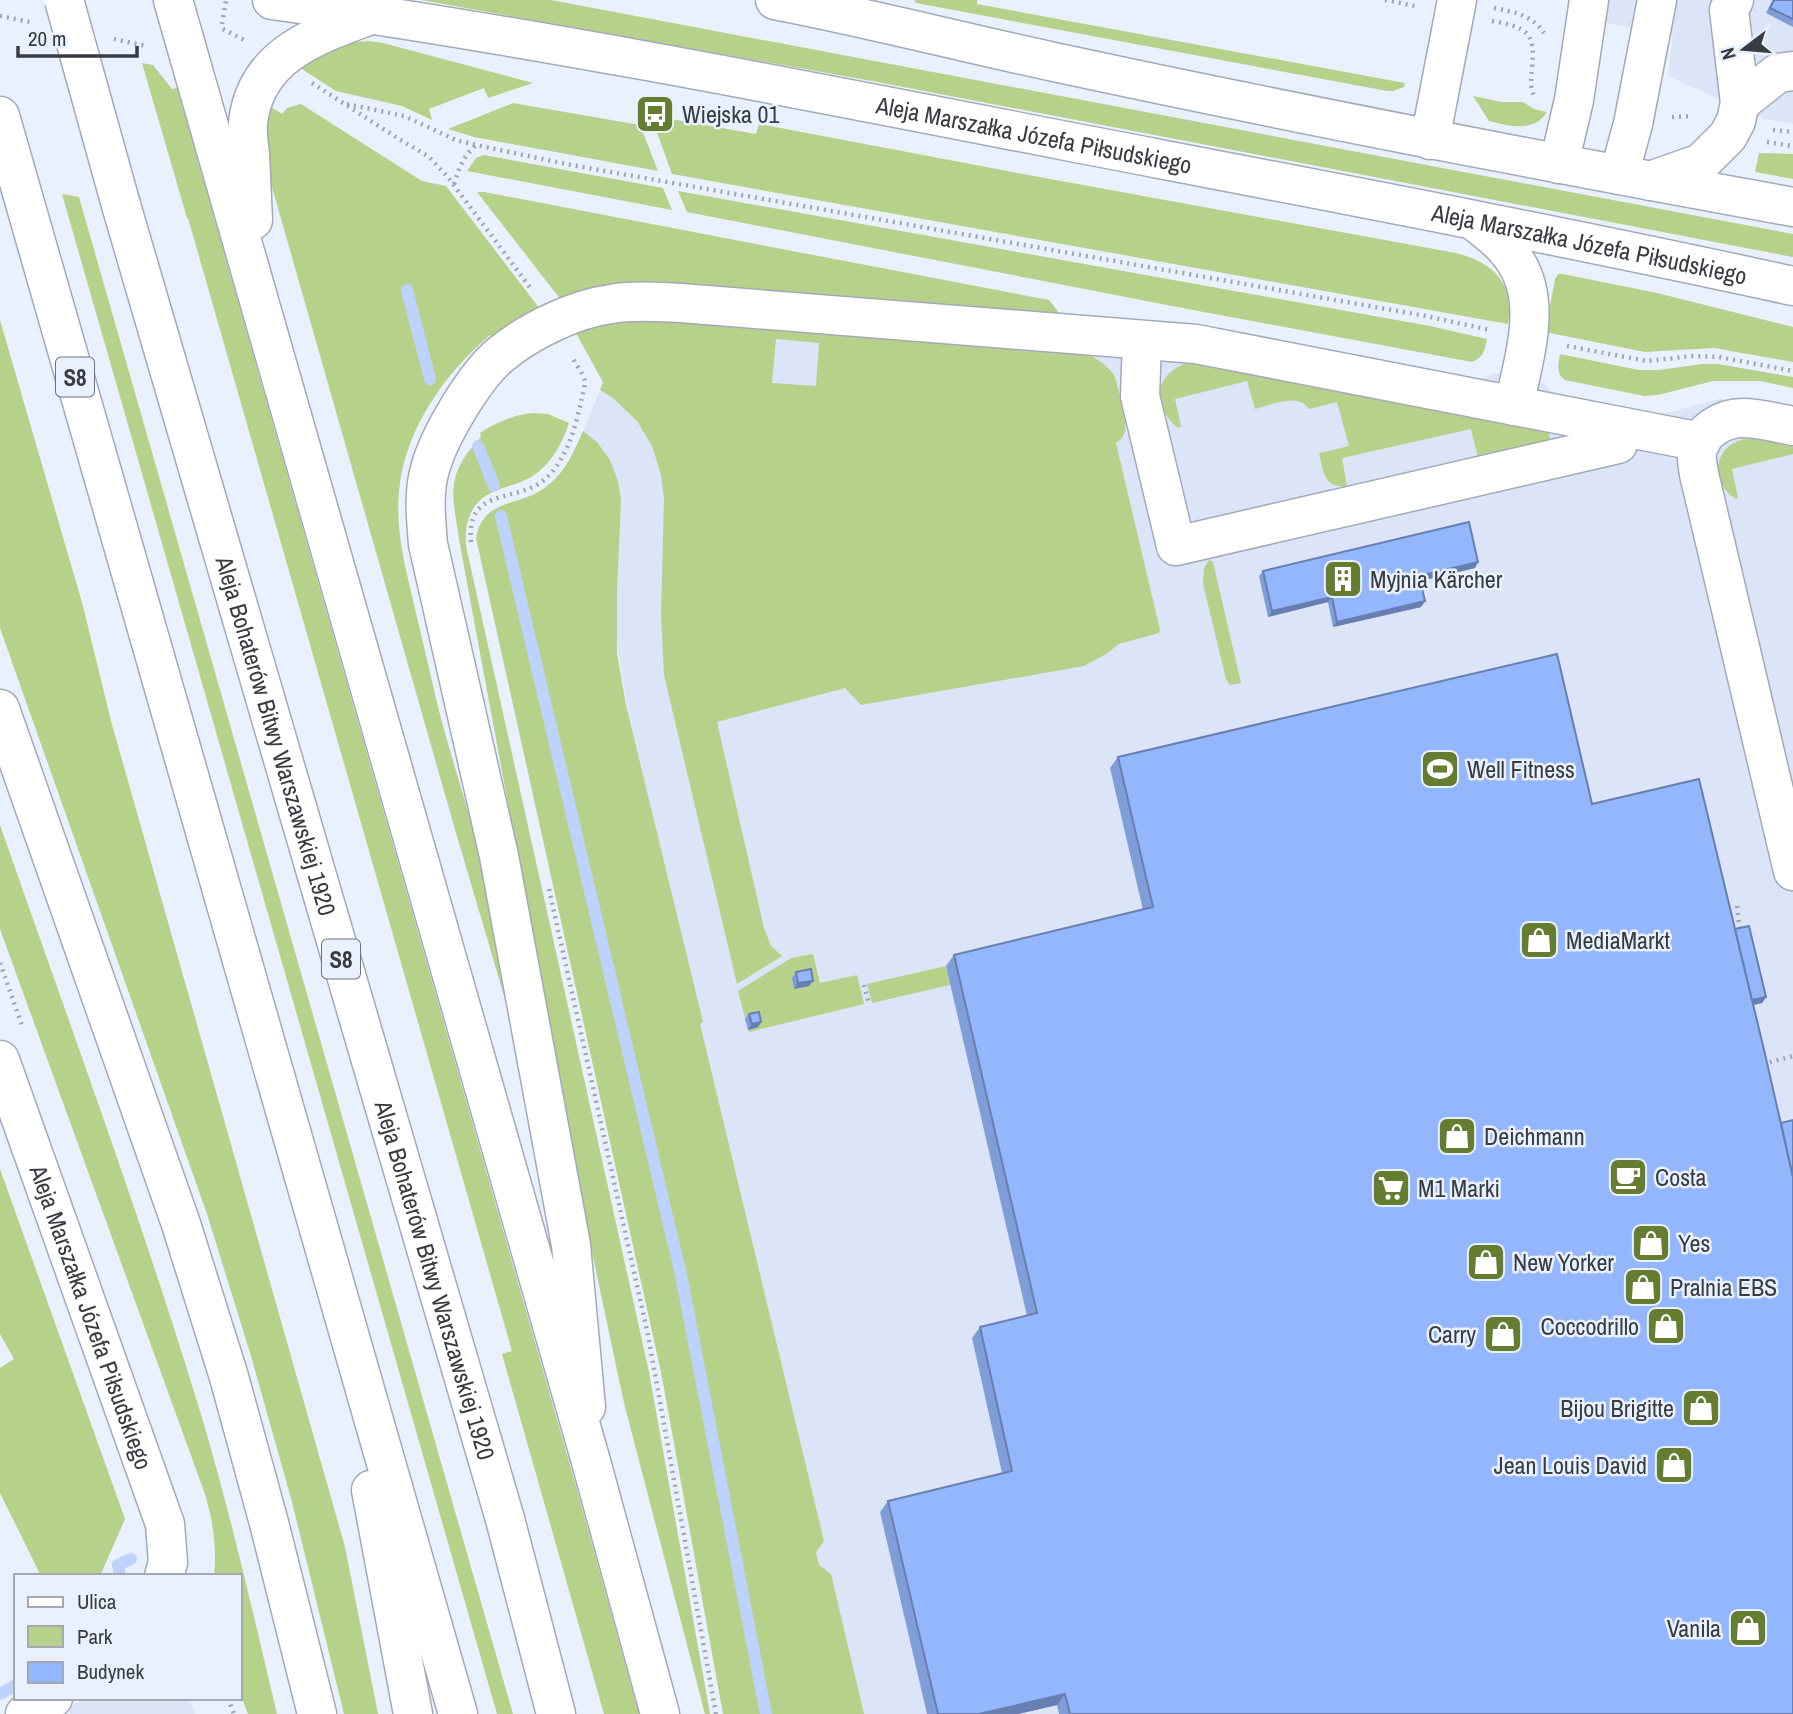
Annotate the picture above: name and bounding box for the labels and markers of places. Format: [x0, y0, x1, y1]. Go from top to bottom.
bus stop icon: Wiejska 01 [634, 93, 676, 135]
place label: Wiejska 01 [682, 98, 779, 130]
building icon: Myjnia Kärcher [1322, 558, 1364, 600]
place label: Myjnia Kärcher [1370, 563, 1503, 595]
sports icon: Well Fitness [1419, 748, 1461, 790]
place label: Well Fitness [1467, 753, 1575, 785]
shop icon: MediaMarkt [1518, 919, 1560, 961]
place label: MediaMarkt [1566, 924, 1670, 956]
shop icon: Deichmann [1436, 1115, 1478, 1157]
place label: Deichmann [1484, 1120, 1585, 1152]
cafe icon: Costa [1607, 1156, 1649, 1198]
place label: Costa [1655, 1161, 1706, 1193]
supermarket icon: M1 Marki [1370, 1167, 1412, 1209]
place label: M1 Marki [1418, 1172, 1500, 1204]
shop icon: Yes [1630, 1222, 1672, 1264]
place label: Yes [1678, 1227, 1710, 1259]
shop icon: New Yorker [1465, 1241, 1507, 1283]
place label: New Yorker [1513, 1246, 1614, 1278]
shop icon: Pralnia EBS [1622, 1266, 1664, 1308]
place label: Pralnia EBS [1670, 1271, 1777, 1303]
shop icon: Coccodrillo [1645, 1305, 1687, 1347]
place label: Coccodrillo [1541, 1310, 1639, 1342]
shop icon: Carry [1482, 1313, 1524, 1355]
place label: Carry [1428, 1318, 1476, 1350]
shop icon: Bijou Brigitte [1680, 1387, 1722, 1429]
place label: Bijou Brigitte [1560, 1392, 1674, 1424]
shop icon: Jean Louis David [1653, 1444, 1695, 1486]
place label: Jean Louis David [1494, 1449, 1647, 1481]
shop icon: Vanila [1727, 1607, 1769, 1649]
place label: Vanila [1667, 1612, 1721, 1644]

